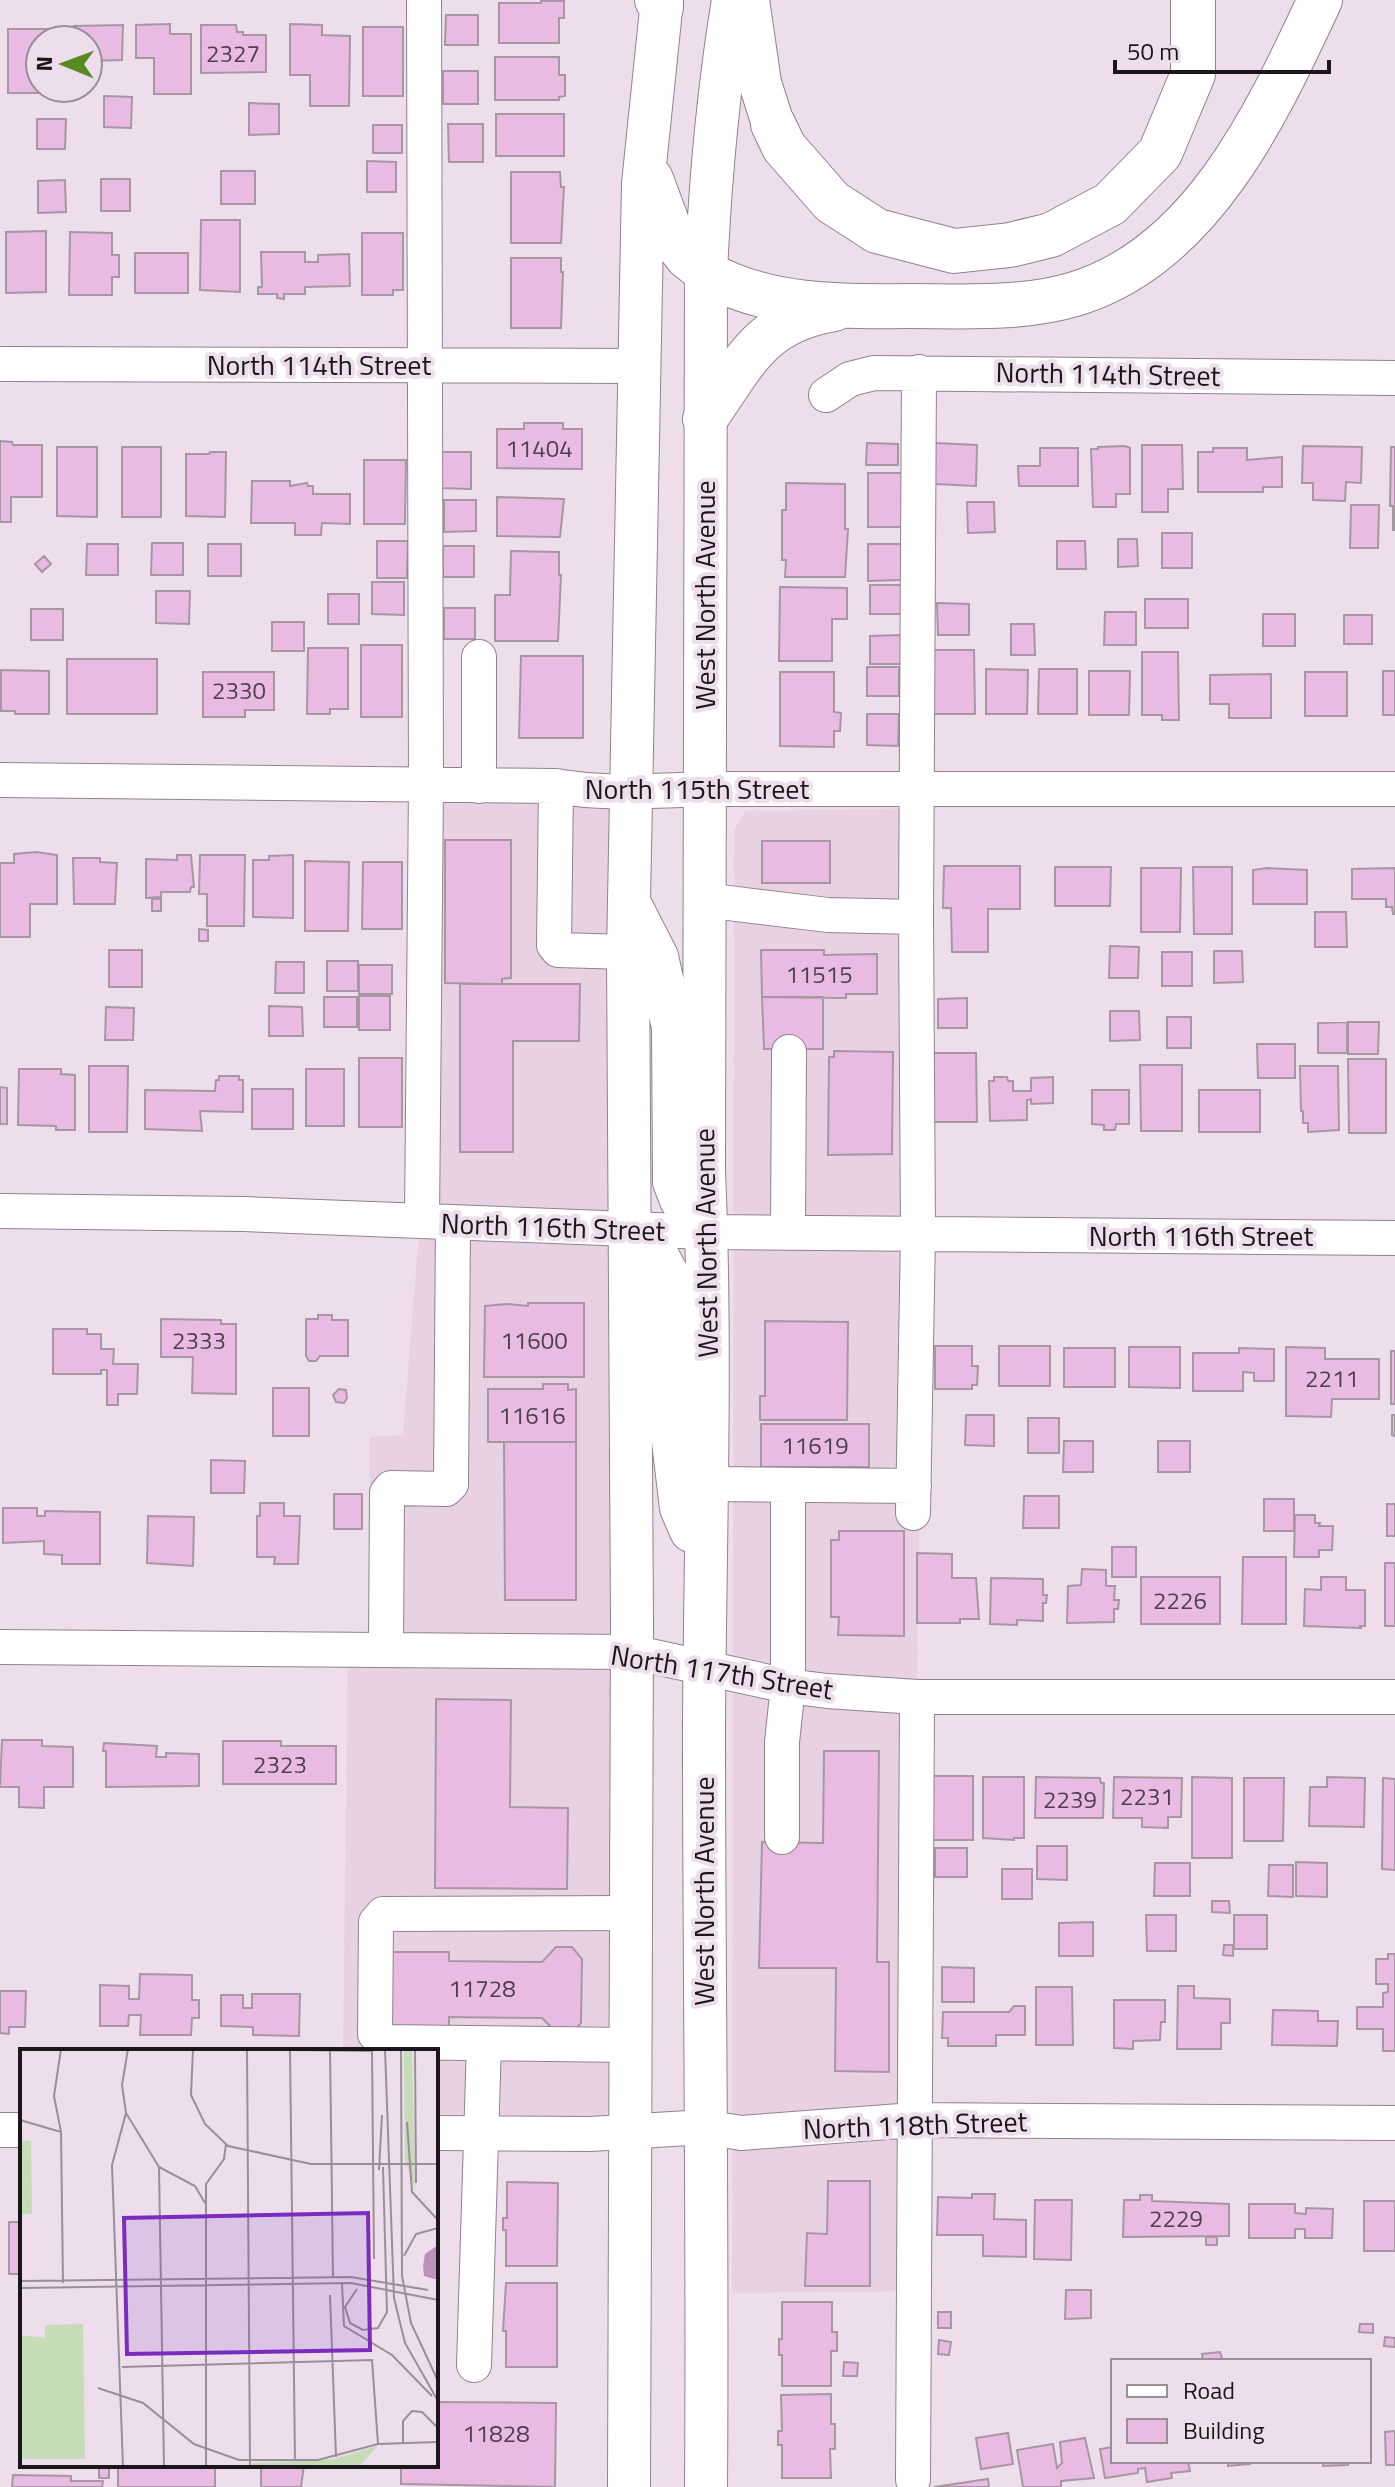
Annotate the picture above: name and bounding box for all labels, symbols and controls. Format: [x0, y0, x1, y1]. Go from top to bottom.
north arrow [24, 24, 104, 104]
scale bar [1115, 24, 1329, 74]
text: 50 m [1127, 33, 1179, 69]
house number: 2327 [206, 35, 260, 71]
text: N [27, 56, 61, 72]
street label: North 114th Street [207, 343, 431, 386]
street label: North 114th Street [995, 350, 1221, 397]
house number: 11404 [505, 430, 573, 466]
street label: West North Avenue [683, 480, 726, 710]
house number: 2330 [212, 672, 266, 708]
street label: North 115th Street [585, 767, 809, 810]
house number: 11515 [785, 956, 853, 992]
street label: West North Avenue [682, 1128, 729, 1358]
street label: North 116th Street [440, 1201, 666, 1252]
street label: North 116th Street [1089, 1214, 1313, 1257]
house number: 2333 [172, 1322, 226, 1358]
house number: 11600 [500, 1322, 568, 1358]
house number: 2211 [1305, 1360, 1359, 1396]
house number: 11616 [498, 1397, 566, 1433]
house number: 11619 [781, 1427, 849, 1463]
house number: 2226 [1153, 1582, 1207, 1618]
street label: North 117th Street [608, 1633, 836, 1710]
house number: 2323 [253, 1746, 307, 1782]
street label: West North Avenue [682, 1776, 725, 2006]
house number: 2231 [1120, 1778, 1174, 1814]
house number: 2239 [1043, 1781, 1097, 1817]
house number: 11728 [448, 1970, 516, 2006]
inset map [20, 2049, 438, 2467]
street label: North 118th Street [802, 2099, 1028, 2150]
house number: 2229 [1149, 2200, 1203, 2236]
legend [1111, 2359, 1371, 2463]
text: Road [1183, 2372, 1235, 2408]
text: Building [1183, 2412, 1265, 2448]
house number: 11828 [462, 2415, 530, 2451]

